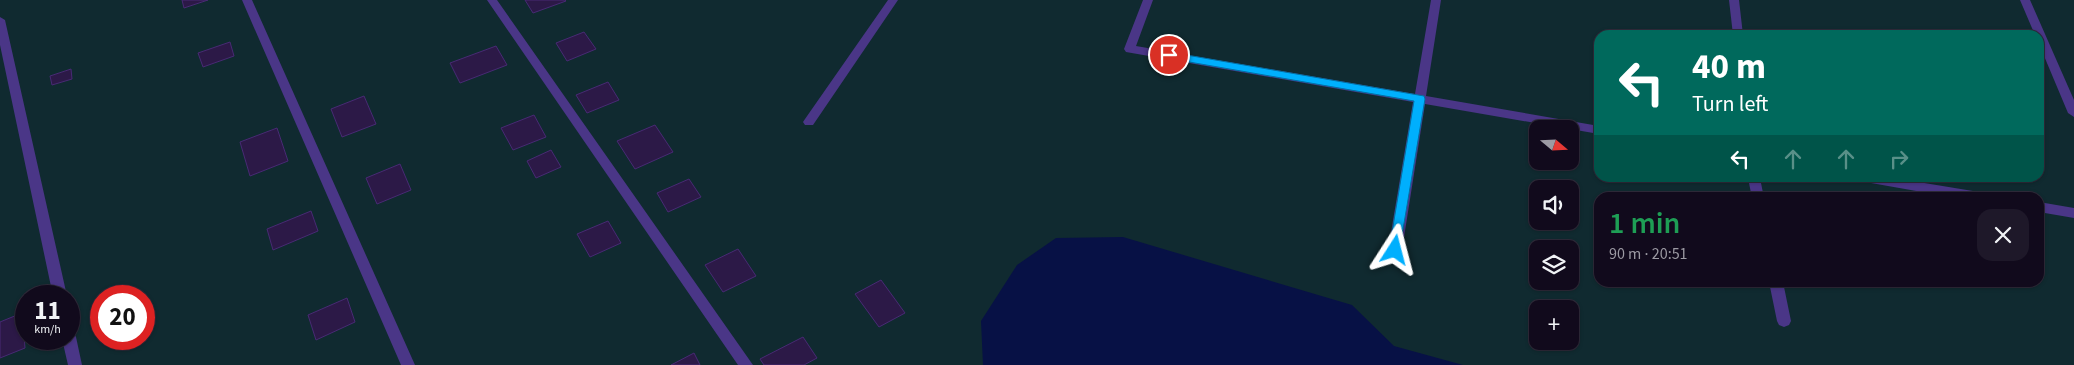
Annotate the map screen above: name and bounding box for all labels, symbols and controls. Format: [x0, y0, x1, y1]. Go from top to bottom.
pin [1148, 34, 1190, 76]
icon: arrive [1155, 41, 1183, 69]
text: 40 m [1692, 42, 1766, 92]
icon: left [1609, 50, 1674, 115]
text: Turn left [1692, 88, 1768, 120]
north arrow [1529, 120, 1579, 170]
map controls [1529, 120, 1579, 350]
icon: left [1726, 145, 1754, 173]
icon: ahead [1779, 145, 1807, 173]
icon: ahead [1832, 145, 1860, 173]
icon: right [1885, 145, 1913, 173]
button: sound [1529, 180, 1579, 230]
text: 1 min [1609, 202, 1680, 245]
button: close [1977, 209, 2029, 261]
position arrow [1368, 223, 1420, 275]
button: layers [1529, 240, 1579, 290]
text: 90 m · 20:51 [1609, 243, 1688, 265]
speed limit sign: 20 [90, 285, 155, 350]
text: 11 [34, 293, 61, 329]
button: + [1529, 300, 1579, 350]
text: km/h [34, 321, 61, 338]

